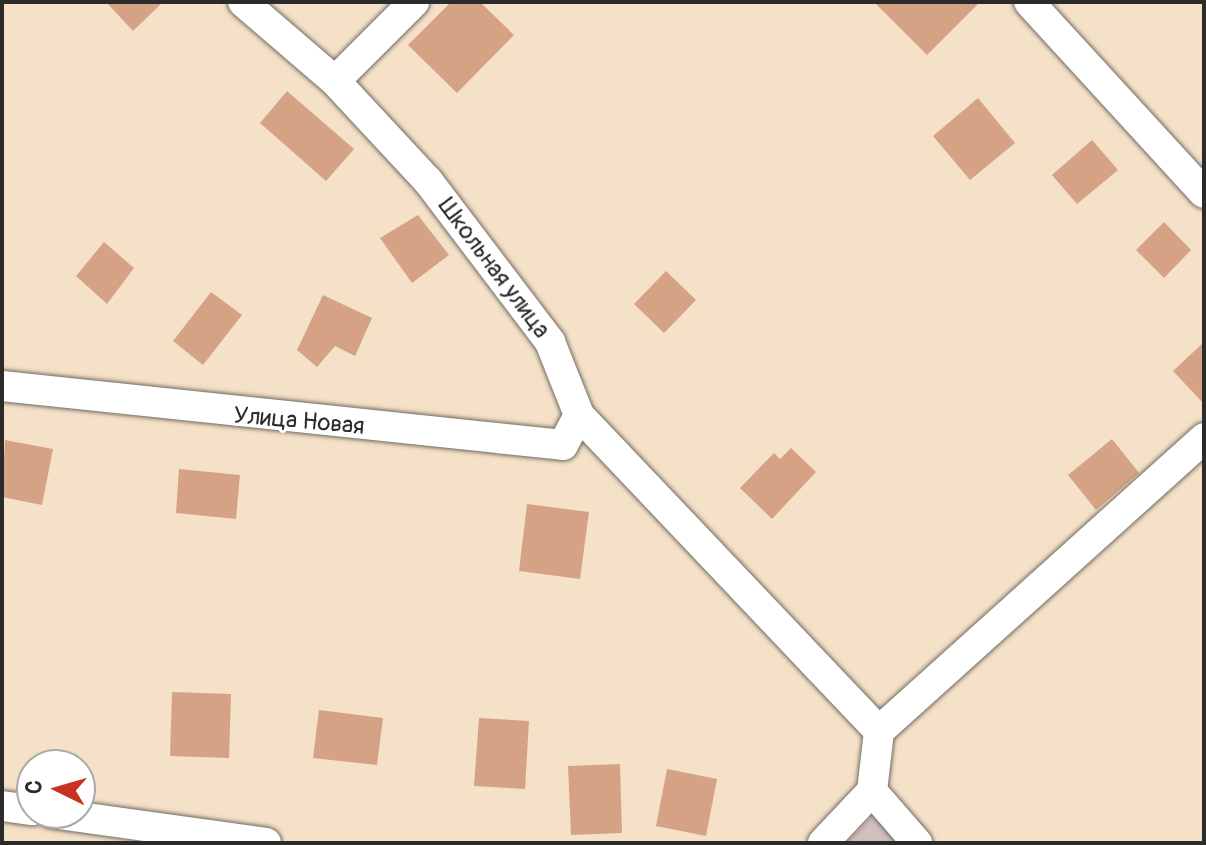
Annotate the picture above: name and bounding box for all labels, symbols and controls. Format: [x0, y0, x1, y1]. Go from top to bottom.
street label: Школьная улица [432, 192, 556, 344]
street label: Улица Новая [232, 401, 366, 441]
north arrow [16, 749, 96, 829]
text: С [20, 779, 49, 795]

